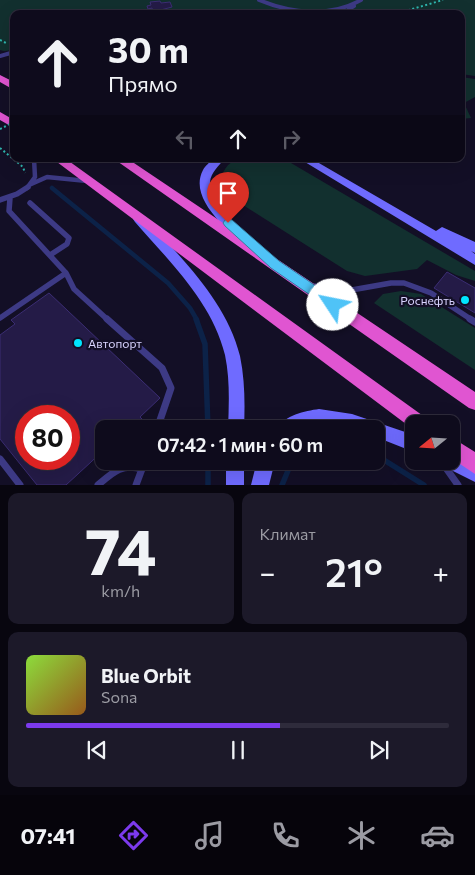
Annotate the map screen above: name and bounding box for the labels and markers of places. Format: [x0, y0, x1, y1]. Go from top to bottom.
pin [207, 172, 249, 223]
place label: Роснефть [400, 293, 455, 307]
marker: Роснефть [459, 294, 471, 306]
place label: Автопорт [88, 336, 142, 350]
marker: Автопорт [72, 337, 84, 349]

